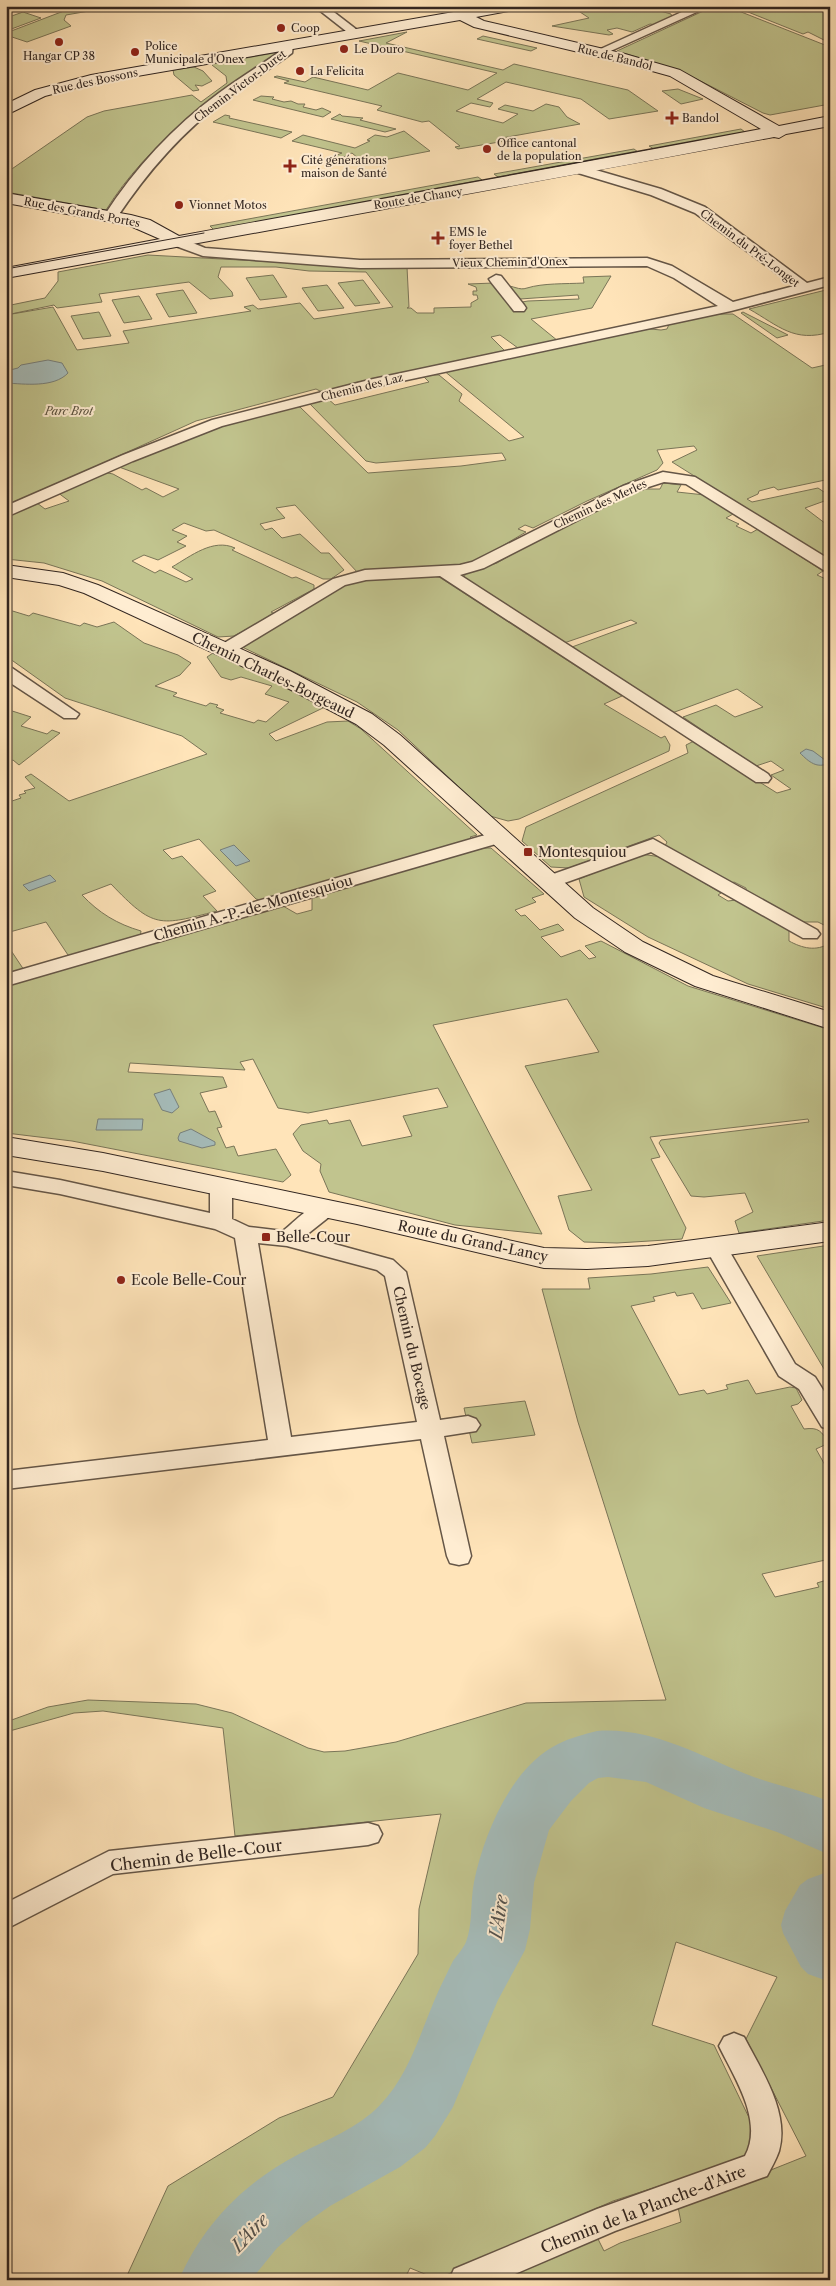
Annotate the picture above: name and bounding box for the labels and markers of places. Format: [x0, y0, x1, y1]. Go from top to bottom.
place label: Coop [291, 21, 320, 35]
marker: Coop [275, 22, 287, 34]
marker: Hangar CP 38 [53, 36, 65, 48]
place label: Police Municipale d'Onex [145, 39, 245, 66]
place label: Le Douro [354, 42, 404, 56]
marker: Le Douro [338, 43, 350, 55]
marker: Police Municipale d'Onex [129, 46, 141, 58]
place label: Hangar CP 38 [23, 49, 95, 63]
place label: La Felicita [310, 64, 364, 78]
marker: La Felicita [294, 65, 306, 77]
place label: Bandol [682, 111, 720, 125]
marker: Bandol [666, 112, 678, 124]
place label: Office cantonal de la population [497, 136, 582, 163]
marker: Office cantonal de la population [481, 143, 493, 155]
place label: Cité générations maison de Santé [301, 153, 387, 180]
marker: Cité générations maison de Santé [283, 159, 297, 173]
place label: Vionnet Motos [188, 198, 267, 212]
marker: Vionnet Motos [173, 199, 185, 211]
place label: EMS le foyer Bethel [449, 225, 513, 252]
marker: EMS le foyer Bethel [431, 231, 445, 245]
place label: Montesquiou [538, 843, 627, 861]
marker: Montesquiou [522, 846, 534, 858]
place label: Belle-Cour [276, 1228, 350, 1246]
marker: Belle-Cour [260, 1231, 272, 1243]
place label: Ecole Belle-Cour [131, 1271, 246, 1289]
marker: Ecole Belle-Cour [115, 1274, 127, 1286]

